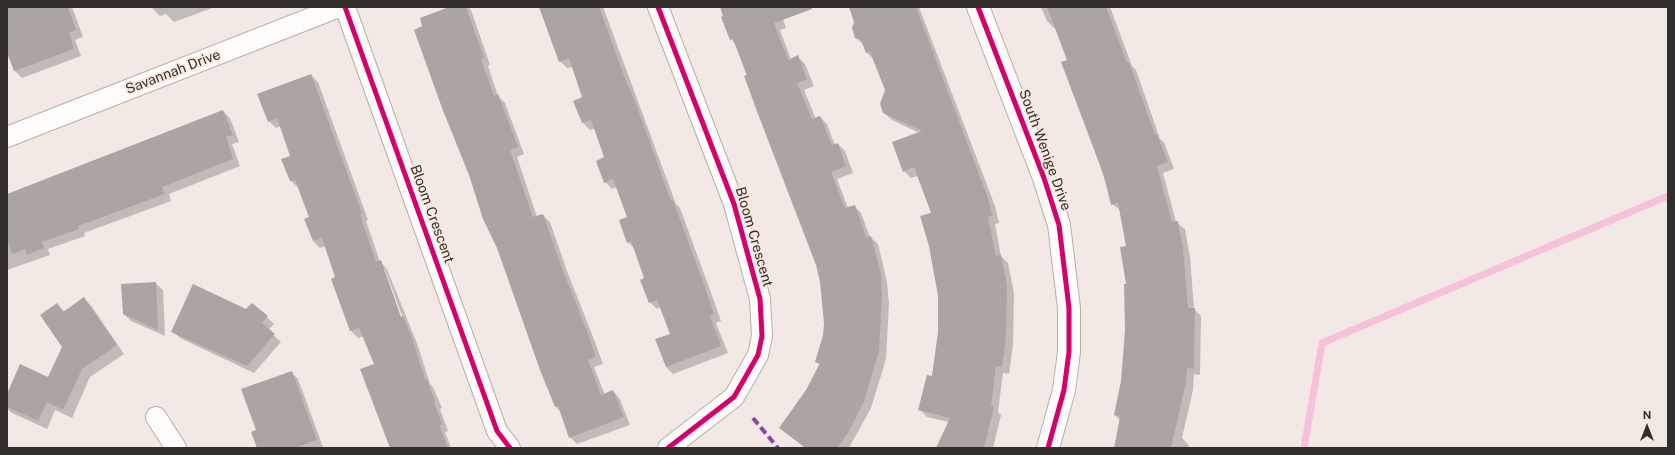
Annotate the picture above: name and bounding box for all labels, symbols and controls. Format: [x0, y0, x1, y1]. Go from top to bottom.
street label: Savannah Drive [123, 46, 223, 98]
street label: South Wenige Drive [1015, 87, 1075, 213]
street label: Bloom Crescent [406, 163, 458, 265]
street label: Bloom Crescent [732, 185, 776, 289]
north arrow [1627, 407, 1667, 447]
text: N [1643, 409, 1651, 421]

